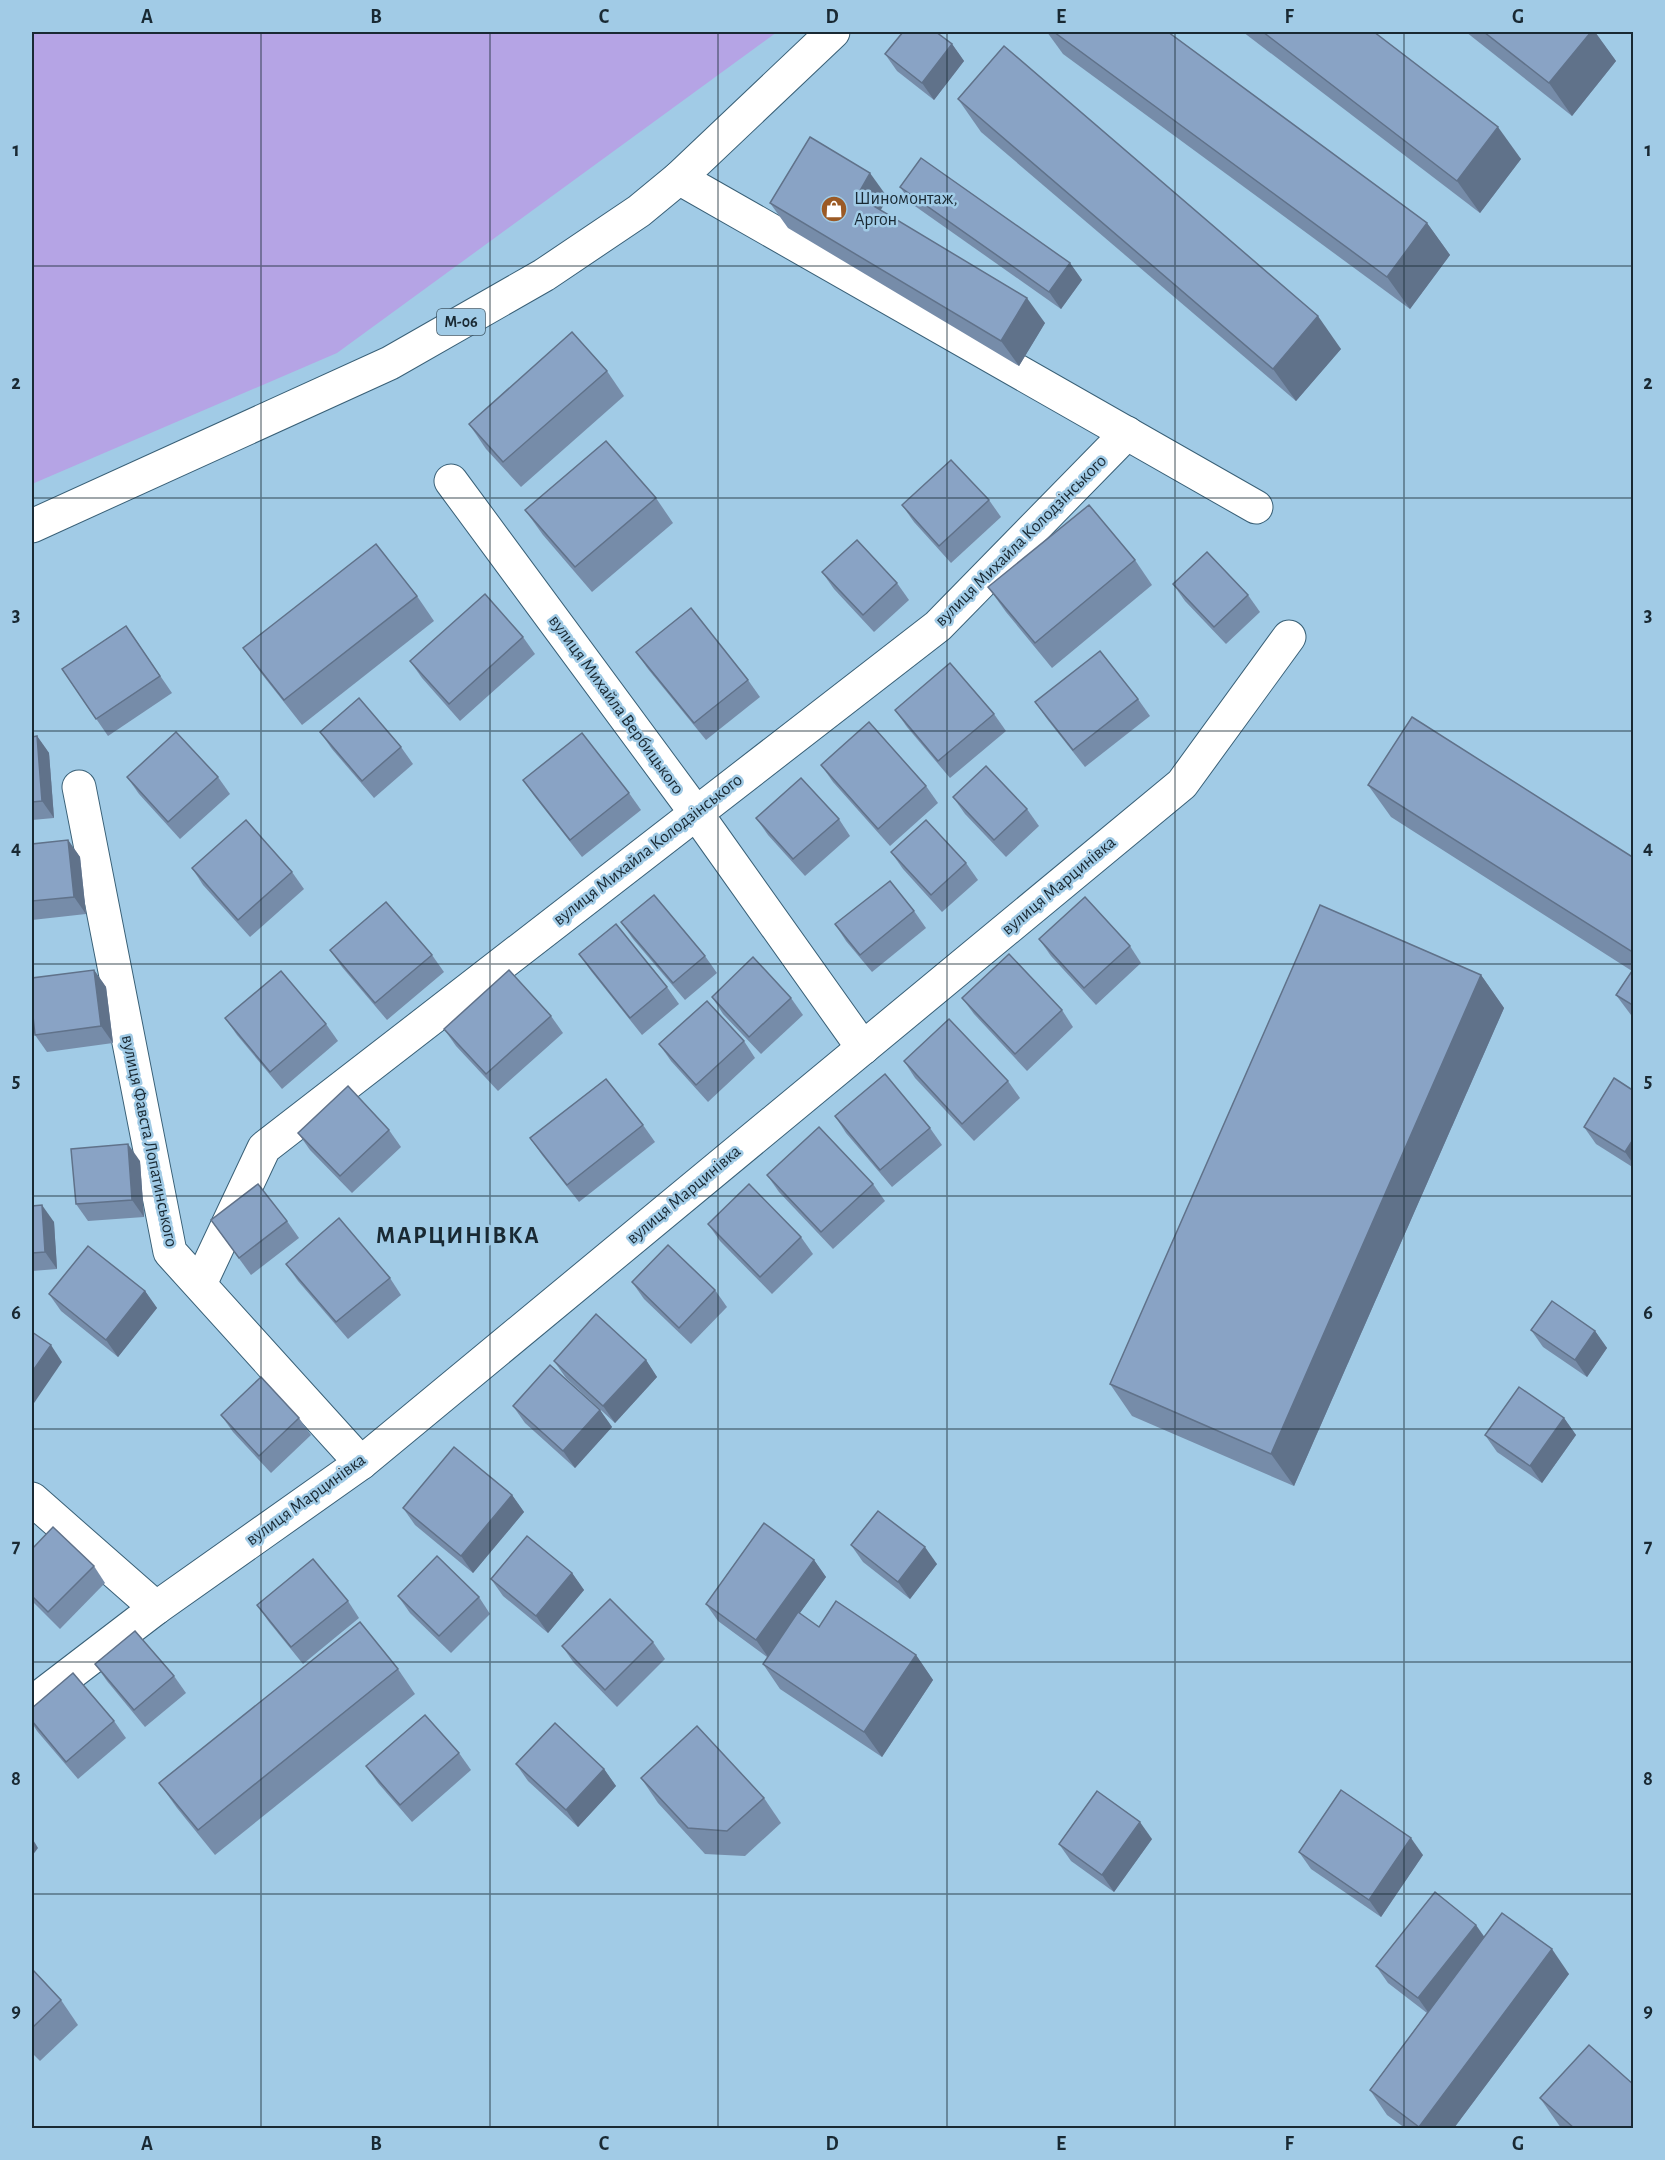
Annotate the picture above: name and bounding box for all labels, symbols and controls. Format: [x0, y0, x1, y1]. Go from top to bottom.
text: A [141, 7, 153, 27]
text: B [370, 7, 382, 27]
text: C [599, 7, 610, 27]
text: D [825, 7, 839, 27]
text: E [1056, 7, 1066, 27]
text: F [1284, 7, 1294, 27]
text: G [1512, 7, 1524, 27]
text: 1 [12, 140, 20, 160]
text: 1 [1644, 140, 1652, 160]
place label: Шиномонтаж, Аргон [854, 190, 958, 229]
shop icon: Шиномонтаж, Аргон [819, 194, 849, 224]
road number: М-06 [437, 309, 485, 335]
text: 2 [11, 373, 21, 393]
text: 2 [1643, 373, 1653, 393]
street label: вулиця Михайла Колодзінського [932, 452, 1110, 630]
text: 3 [12, 605, 20, 625]
text: 3 [1644, 605, 1652, 625]
street label: вулиця Михайла Вербицького [545, 611, 688, 798]
street label: вулиця Михайла Колодзінського [550, 771, 746, 929]
street label: вулиця Марцинівка [999, 833, 1119, 939]
text: 4 [11, 838, 21, 858]
text: 4 [1643, 838, 1653, 858]
street label: вулиця Фавста Лопатинського [118, 1033, 180, 1249]
text: 5 [12, 1071, 20, 1091]
text: 5 [1644, 1071, 1652, 1091]
street label: вулиця Марцинівка [624, 1142, 744, 1248]
district label: МАРЦИНІВКА [376, 1224, 540, 1248]
text: 6 [11, 1303, 21, 1323]
text: 6 [1643, 1303, 1653, 1323]
street label: вулиця Марцинівка [243, 1451, 369, 1549]
text: 7 [12, 1536, 21, 1556]
text: 7 [1644, 1536, 1653, 1556]
text: 8 [11, 1769, 21, 1789]
text: 8 [1643, 1769, 1653, 1789]
text: 9 [11, 2001, 21, 2021]
text: 9 [1643, 2001, 1653, 2021]
text: A [141, 2134, 153, 2154]
text: B [370, 2134, 382, 2154]
text: C [599, 2134, 610, 2154]
text: D [825, 2134, 839, 2154]
text: E [1056, 2134, 1066, 2154]
text: F [1284, 2134, 1294, 2154]
text: G [1512, 2134, 1524, 2154]

